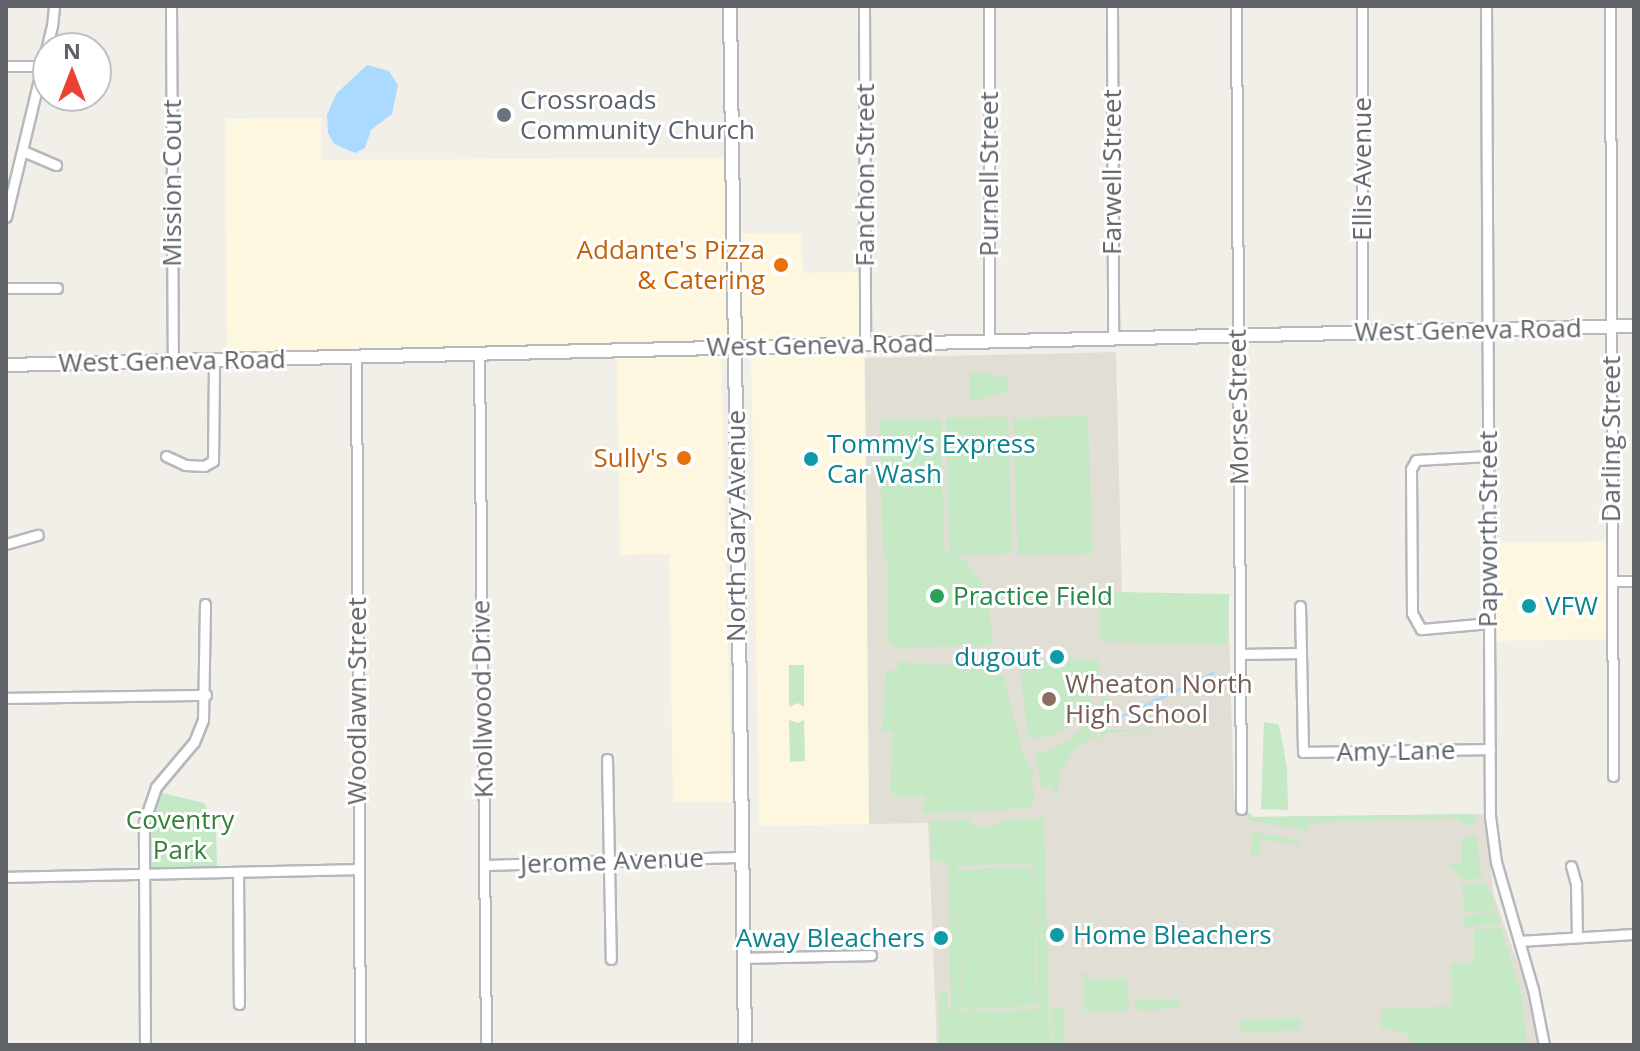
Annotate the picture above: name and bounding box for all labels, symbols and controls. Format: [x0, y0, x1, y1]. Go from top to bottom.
north arrow [32, 32, 112, 112]
text: N [63, 35, 81, 65]
street label: Fanchon Street [849, 83, 881, 267]
place label: Crossroads Community Church [520, 84, 755, 146]
street label: Farwell Street [1096, 89, 1128, 255]
street label: Purnell Street [973, 91, 1005, 257]
street label: Ellis Avenue [1346, 97, 1378, 241]
street label: Mission Court [156, 99, 188, 267]
marker: Crossroads Community Church [495, 106, 513, 124]
place label: Addante's Pizza & Catering [577, 234, 765, 296]
marker: Addante's Pizza & Catering [772, 256, 790, 274]
street label: West Geneva Road [1354, 312, 1582, 348]
street label: West Geneva Road [706, 327, 934, 363]
street label: Morse Street [1221, 329, 1255, 485]
street label: West Geneva Road [58, 343, 286, 379]
street label: Darling Street [1595, 356, 1627, 522]
street label: North Gary Avenue [720, 410, 752, 642]
place label: Tommy’s Express Car Wash [827, 428, 1036, 490]
street label: Papworth Street [1472, 431, 1504, 627]
place label: Sully's [594, 442, 668, 474]
marker: Sully's [675, 449, 693, 467]
marker: Tommy’s Express Car Wash [802, 450, 820, 468]
place label: Practice Field [953, 580, 1113, 612]
marker: Practice Field [928, 587, 946, 605]
place label: VFW [1545, 590, 1598, 622]
street label: Woodlawn Street [341, 597, 373, 805]
marker: VFW [1520, 597, 1538, 615]
street label: Knollwood Drive [465, 600, 499, 798]
place label: dugout [954, 641, 1041, 673]
marker: dugout [1048, 648, 1066, 666]
place label: Wheaton North High School [1065, 668, 1253, 730]
marker: Wheaton North High School [1040, 690, 1058, 708]
street label: Amy Lane [1336, 734, 1456, 768]
park label: Coventry Park [126, 804, 234, 866]
street label: Jerome Avenue [520, 842, 704, 880]
place label: Home Bleachers [1073, 919, 1272, 951]
place label: Away Bleachers [736, 922, 925, 954]
marker: Home Bleachers [1048, 926, 1066, 944]
marker: Away Bleachers [932, 929, 950, 947]

